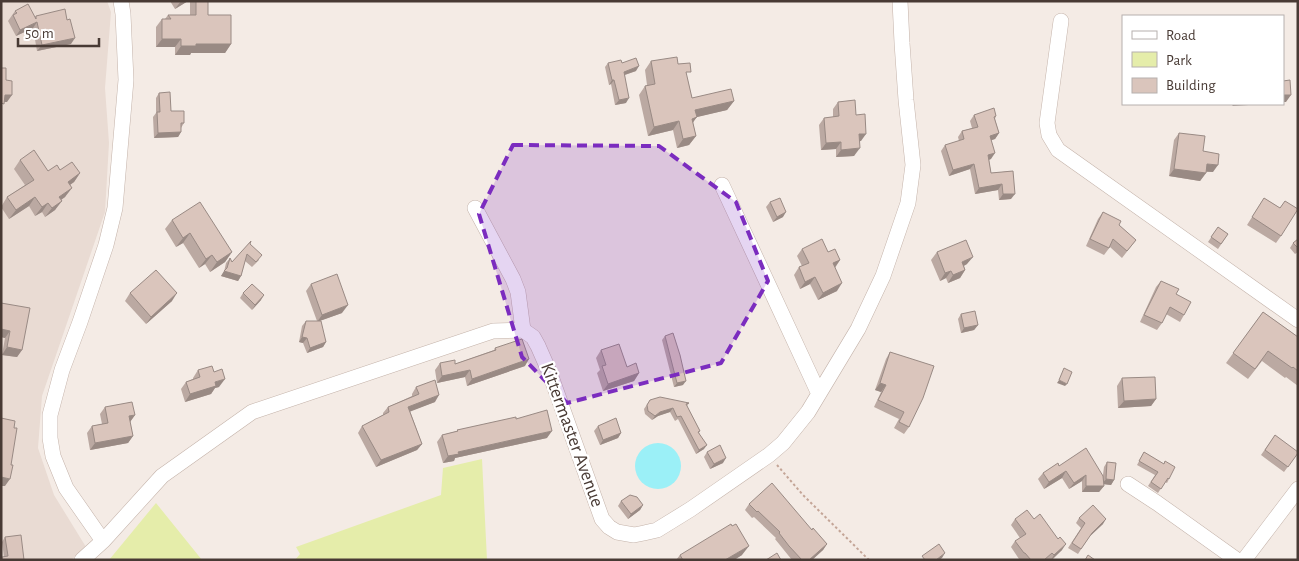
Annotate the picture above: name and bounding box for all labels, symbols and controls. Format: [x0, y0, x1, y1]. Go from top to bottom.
scale bar [18, 15, 99, 47]
legend [1122, 15, 1284, 105]
text: 50 m [25, 26, 54, 41]
text: Road [1166, 28, 1196, 43]
text: Park [1166, 53, 1192, 68]
text: Building [1166, 78, 1216, 93]
street label: Kittermaster Avenue [537, 360, 607, 510]

